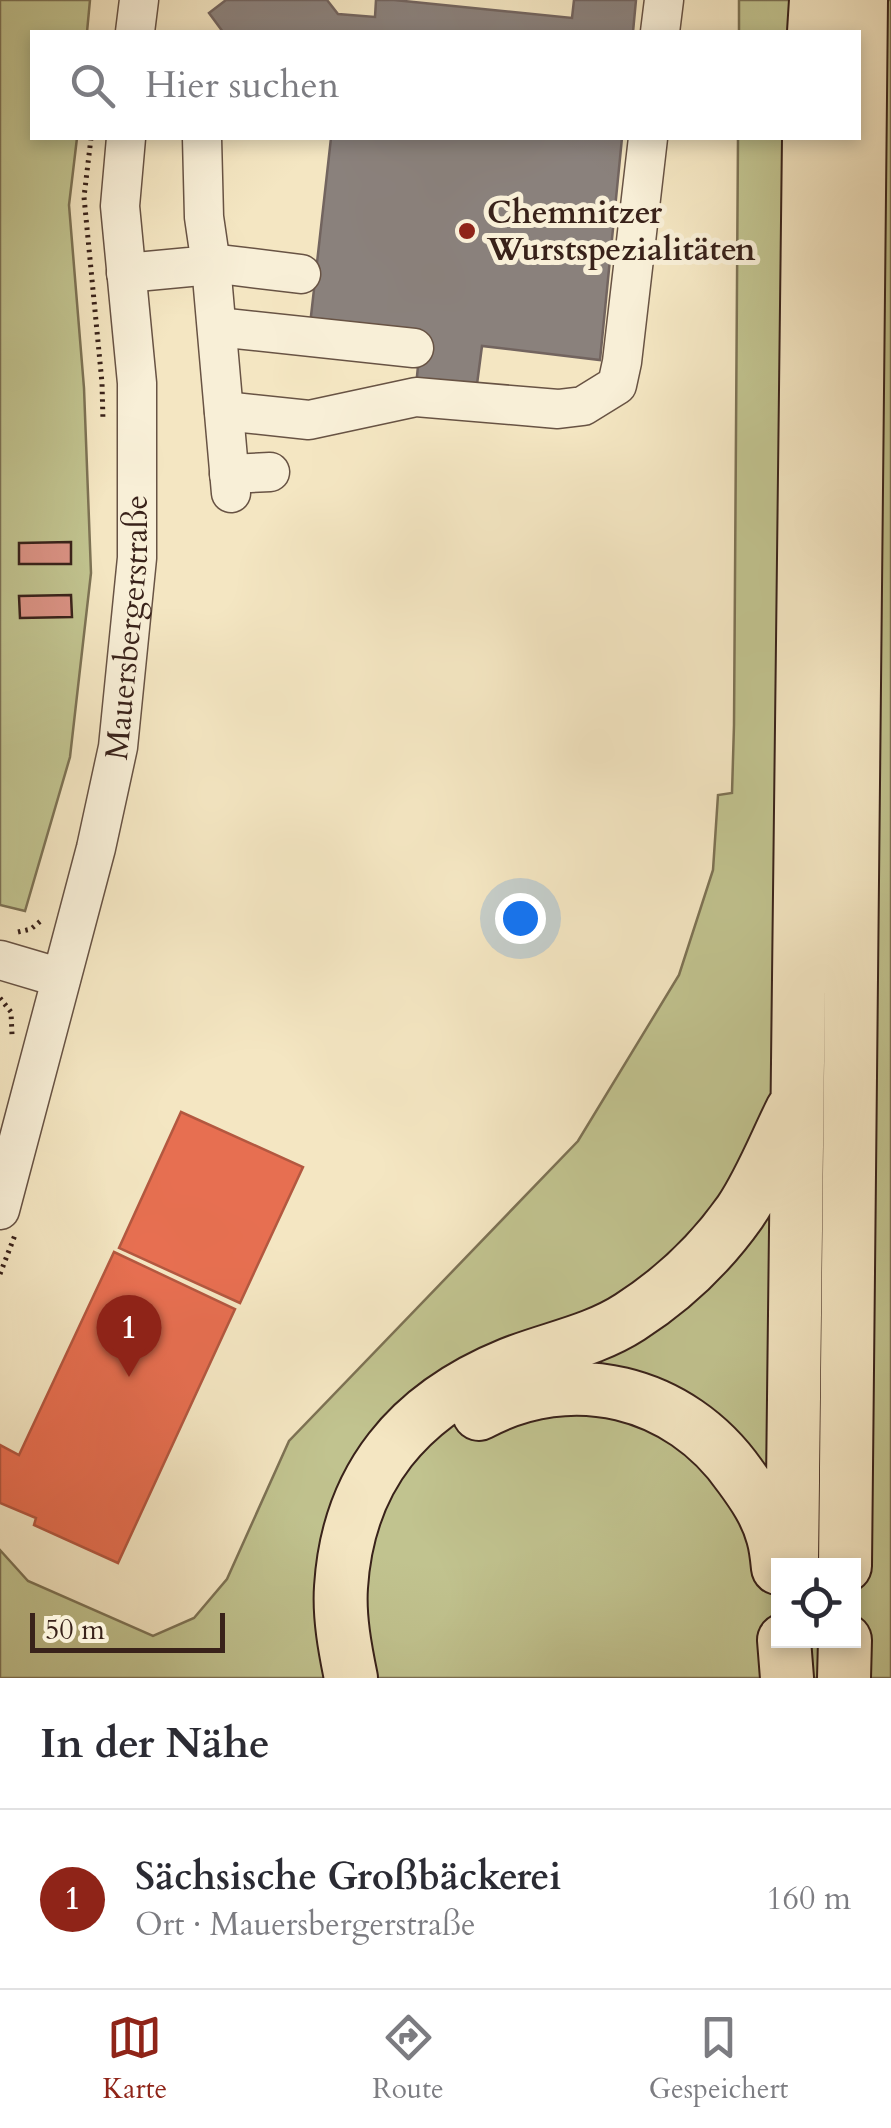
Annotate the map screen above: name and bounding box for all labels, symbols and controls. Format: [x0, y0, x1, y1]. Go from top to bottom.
search box [30, 30, 861, 140]
icon: search [65, 58, 120, 113]
text: Hier suchen [145, 59, 339, 111]
place label: Chemnitzer Wurstspezialitäten [486, 191, 756, 272]
marker: Chemnitzer Wurstspezialitäten [456, 220, 478, 242]
street label: Mauersbergerstraße [95, 495, 159, 762]
your location [495, 893, 546, 944]
pin: 1 [96, 1294, 162, 1377]
map controls [771, 1558, 861, 1648]
button: locate [771, 1558, 861, 1648]
scale bar [30, 1608, 225, 1652]
text: 50 m [45, 1611, 105, 1649]
text: In der Nähe [40, 1715, 270, 1772]
text: Sächsische Großbäckerei [135, 1851, 561, 1903]
text: 1 [64, 1877, 81, 1921]
text: 160 m [766, 1877, 851, 1921]
text: Ort · Mauersbergerstraße [135, 1903, 476, 1947]
tab: Karte [103, 2010, 167, 2108]
tab: Route [372, 2010, 444, 2108]
tab: Gespeichert [649, 2010, 788, 2108]

